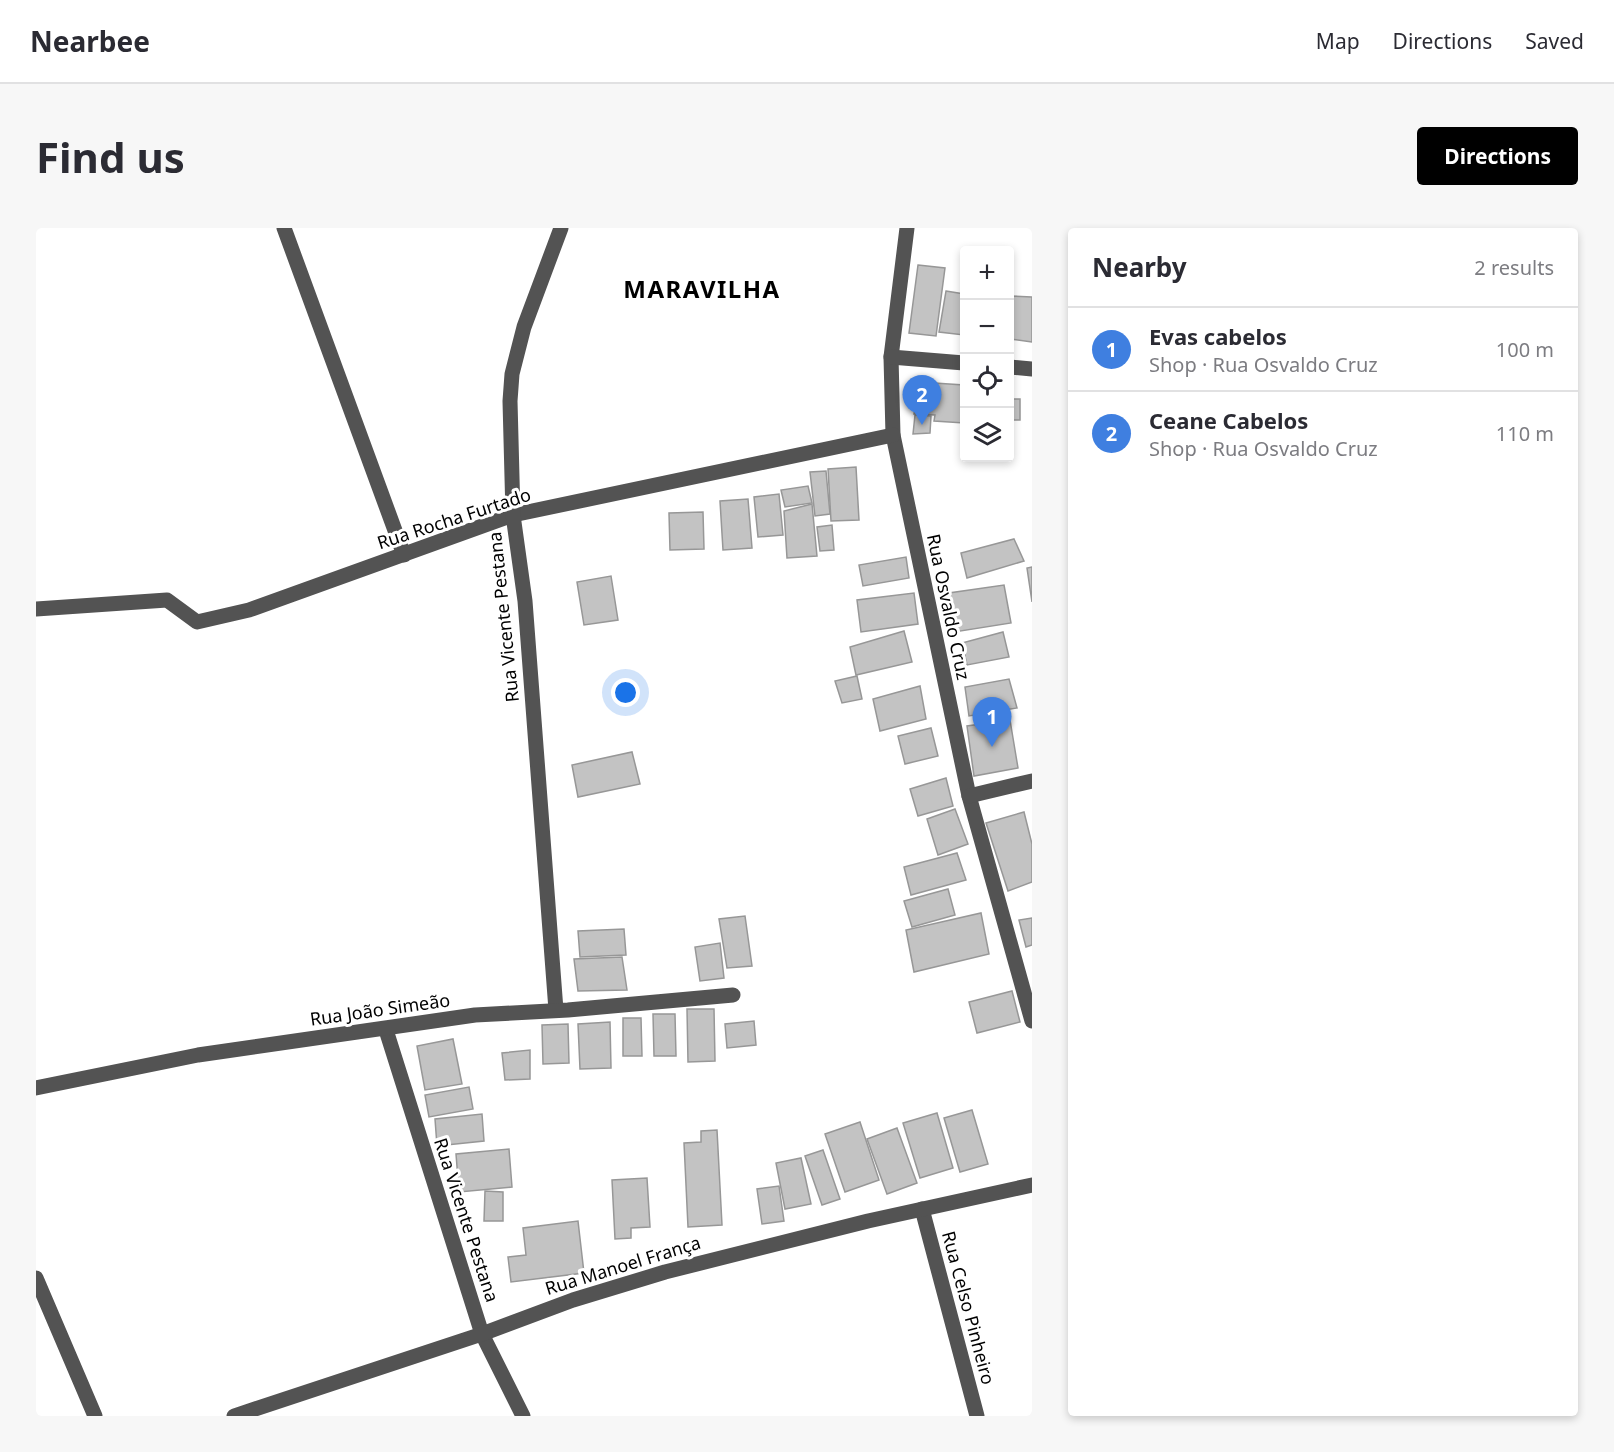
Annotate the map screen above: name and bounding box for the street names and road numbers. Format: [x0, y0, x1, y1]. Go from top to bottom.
street label: Rua Rocha Furtado [374, 482, 534, 554]
street label: Rua Vicente Pestana [482, 531, 524, 704]
street label: Rua Osvaldo Cruz [922, 532, 976, 682]
street label: Rua João Simeão [308, 987, 451, 1031]
street label: Rua Vicente Pestana [429, 1135, 505, 1305]
street label: Rua Celso Pinheiro [937, 1228, 1001, 1387]
street label: Rua Manoel França [542, 1230, 703, 1300]

